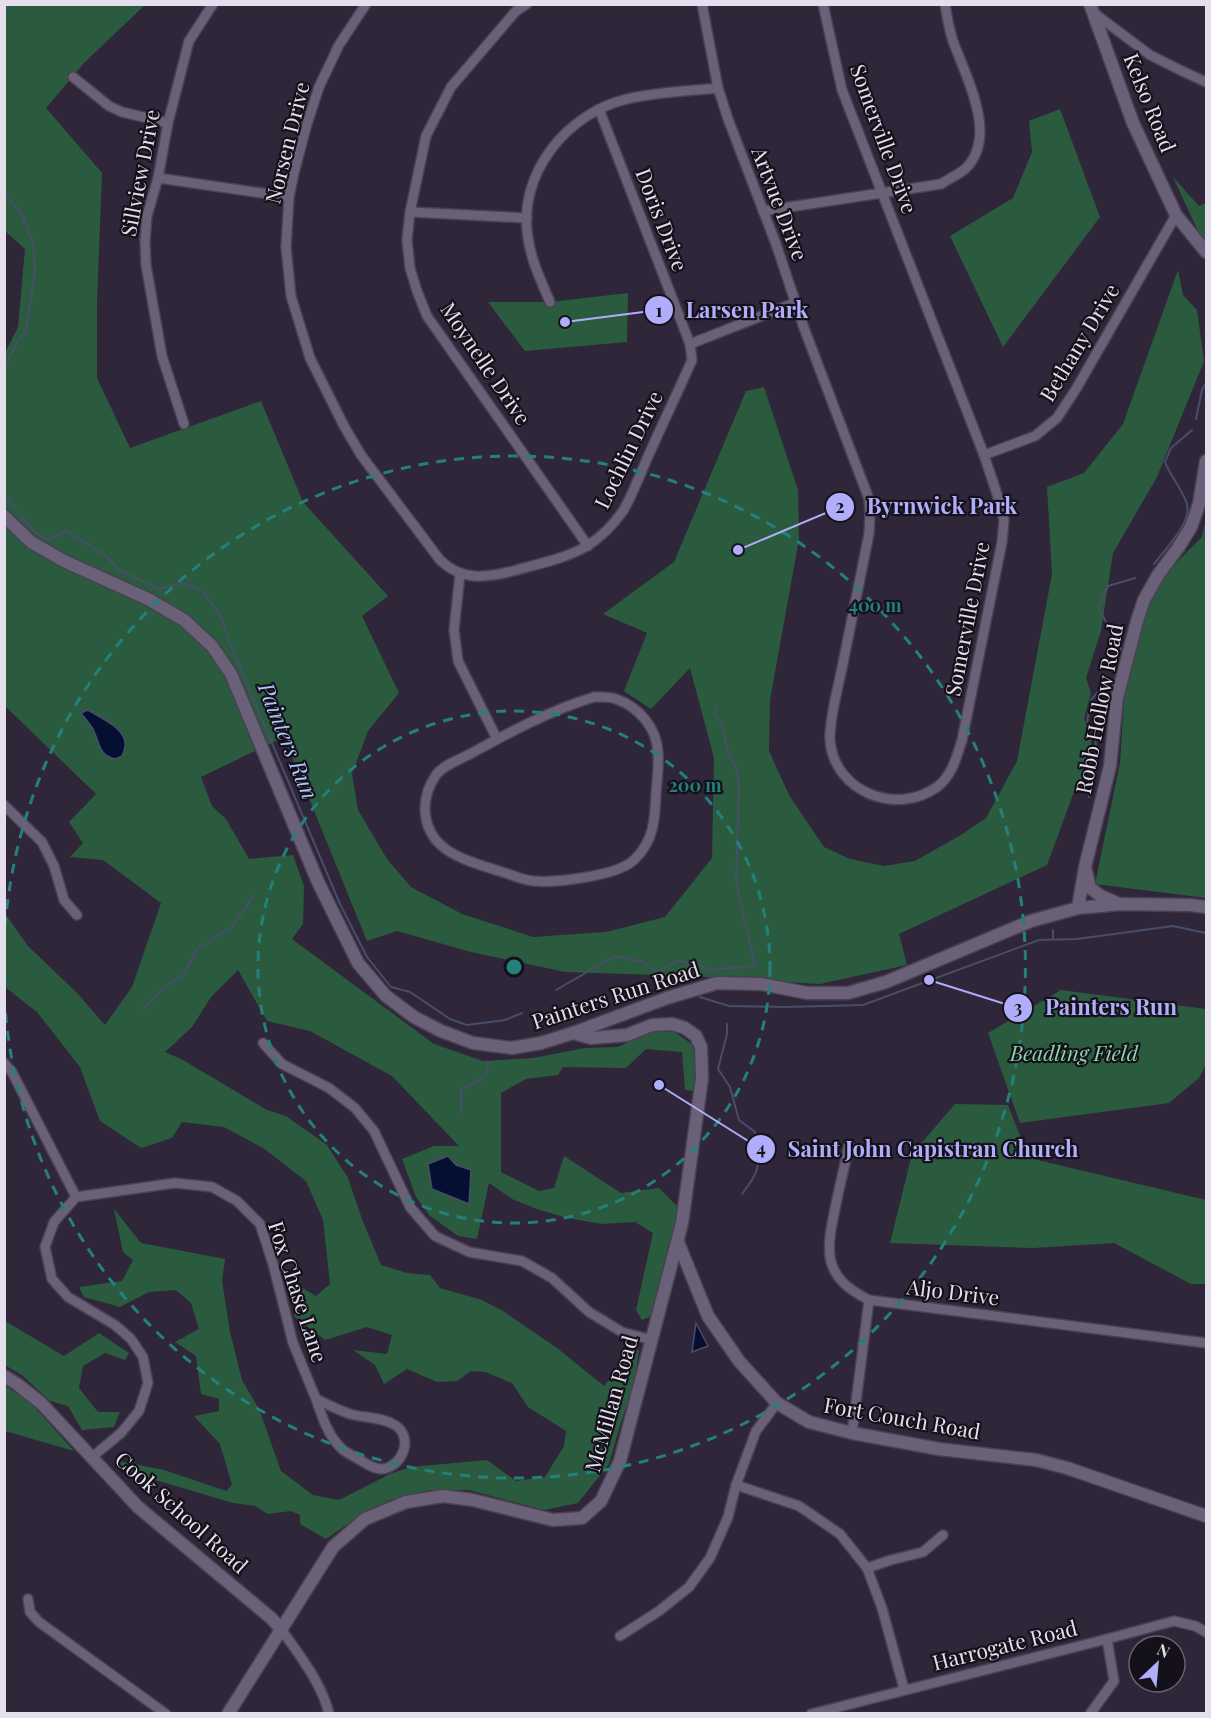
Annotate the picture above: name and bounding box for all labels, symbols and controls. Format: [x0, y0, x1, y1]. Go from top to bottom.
street label: Kelso Road [1118, 49, 1183, 156]
street label: Somerville Drive [845, 60, 925, 217]
street label: Norsen Drive [257, 79, 315, 206]
street label: Sillview Drive [113, 107, 165, 238]
street label: Artvue Drive [746, 141, 815, 264]
street label: Doris Drive [630, 164, 695, 275]
street label: Bethany Drive [1032, 278, 1125, 406]
callout: Larsen Park [644, 290, 820, 330]
text: Larsen Park [686, 294, 808, 324]
street label: Moynelle Drive [435, 296, 538, 430]
text: 1 [656, 298, 663, 322]
street label: Lochlin Drive [587, 386, 668, 513]
callout: Byrnwick Park [825, 487, 1029, 527]
text: Byrnwick Park [867, 490, 1017, 520]
text: 2 [835, 494, 845, 518]
street label: Somerville Drive [937, 539, 995, 698]
text: 400 m [848, 593, 902, 617]
street label: Robb Hollow Road [1068, 621, 1128, 796]
water label: Painters Run [251, 677, 326, 804]
text: 200 m [668, 773, 722, 797]
street label: Painters Run Road [528, 954, 703, 1034]
centre of rings [504, 957, 524, 977]
callout: Painters Run [1003, 988, 1189, 1028]
text: Painters Run [1045, 991, 1177, 1021]
text: 3 [1014, 995, 1023, 1019]
park label: Beadling Field [1009, 1038, 1139, 1066]
callout: Saint John Capistran Church [746, 1129, 1091, 1169]
text: Saint John Capistran Church [788, 1133, 1079, 1163]
text: 4 [756, 1136, 766, 1160]
street label: Fox Chase Lane [263, 1217, 335, 1366]
street label: Aljo Drive [904, 1271, 1001, 1311]
street label: McMillan Road [577, 1332, 643, 1475]
street label: Fort Couch Road [822, 1389, 983, 1445]
street label: Cook School Road [110, 1444, 255, 1579]
street label: Harrogate Road [929, 1613, 1080, 1676]
north arrow [1127, 1634, 1187, 1694]
text: N [1154, 1638, 1174, 1662]

